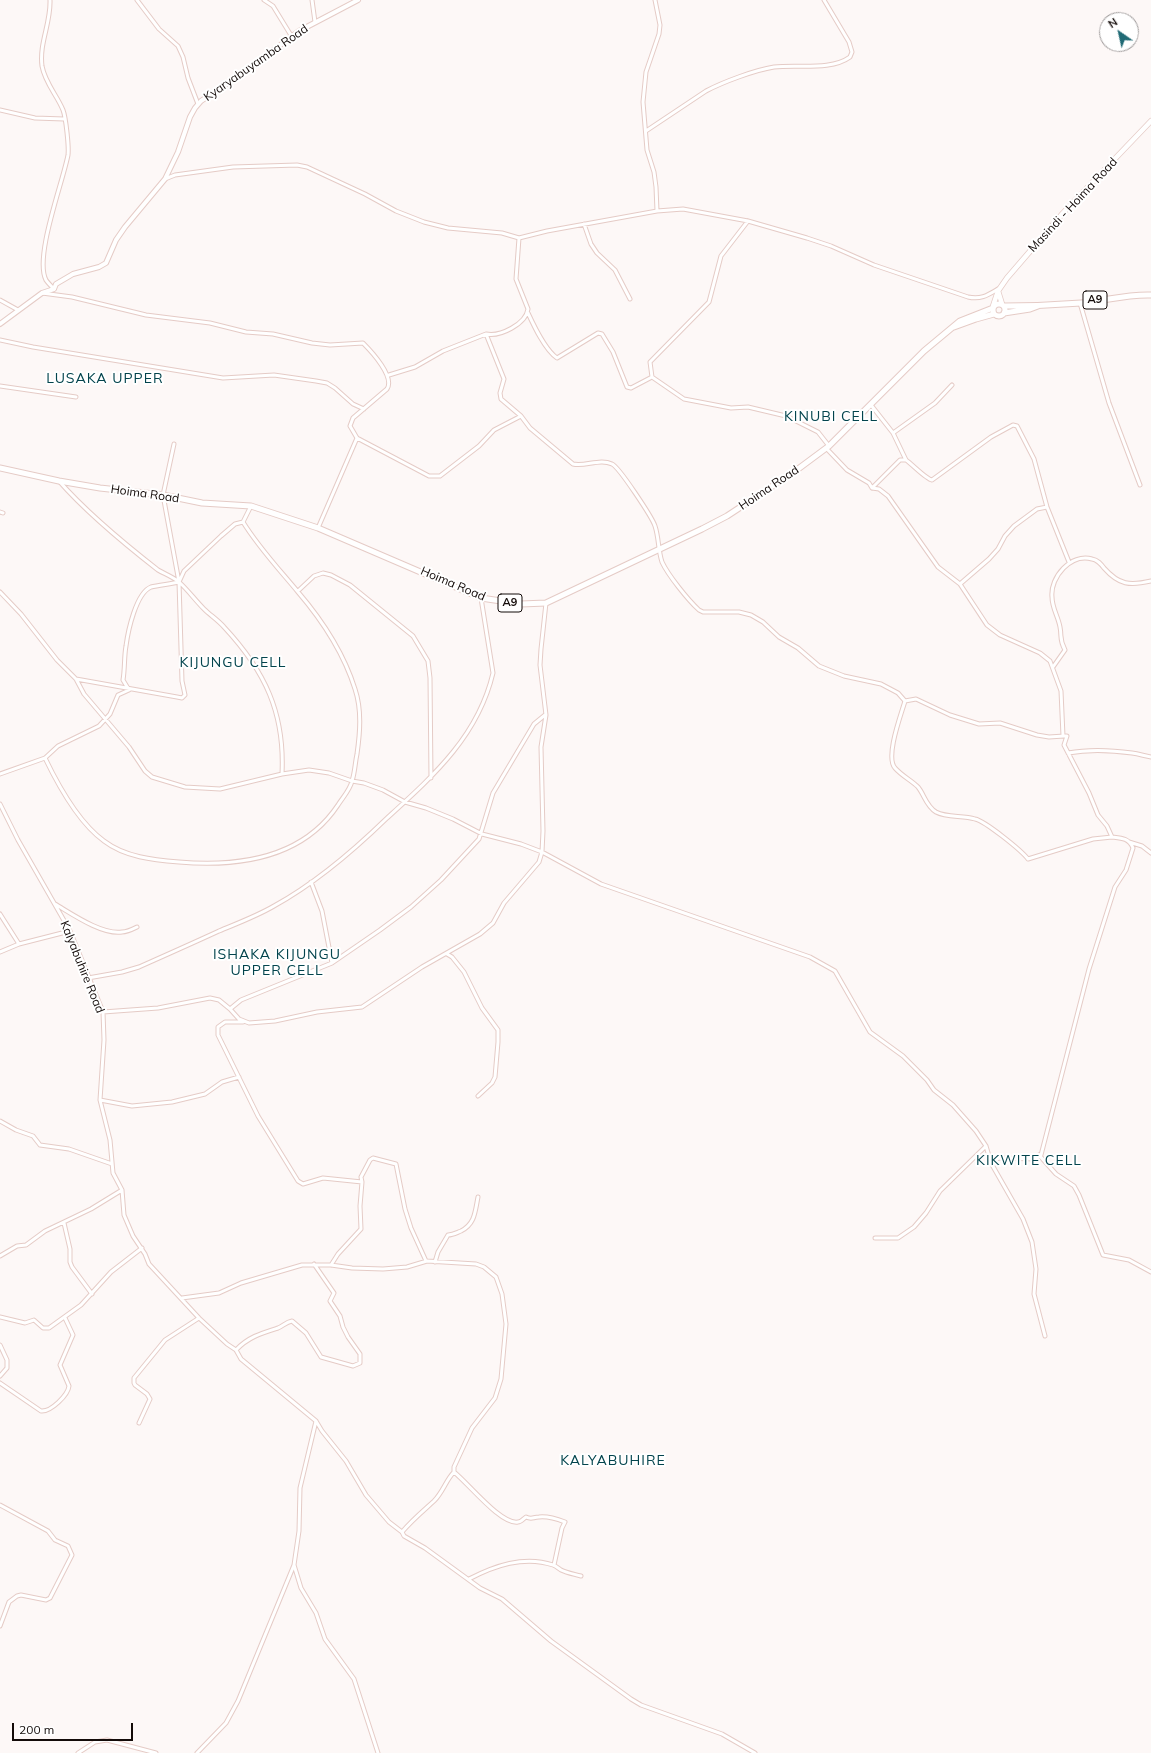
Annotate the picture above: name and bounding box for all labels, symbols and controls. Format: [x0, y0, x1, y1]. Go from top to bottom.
north arrow [1099, 12, 1139, 52]
text: N [1105, 15, 1120, 31]
street label: Kyaryabuyamba Road [201, 22, 311, 104]
street label: Masindi - Hoima Road [1025, 155, 1121, 255]
road number: A9 [1083, 291, 1107, 309]
district label: LUSAKA UPPER [46, 371, 164, 387]
district label: KINUBI CELL [784, 409, 878, 425]
street label: Hoima Road [736, 463, 802, 513]
street label: Hoima Road [110, 482, 180, 506]
street label: Hoima Road [418, 564, 488, 604]
road number: A9 [498, 594, 522, 612]
district label: KIJUNGU CELL [180, 655, 286, 671]
street label: Kalyabuhire Road [57, 919, 107, 1015]
district label: ISHAKA KIJUNGU UPPER CELL [213, 947, 341, 980]
district label: KIKWITE CELL [976, 1153, 1082, 1169]
district label: KALYABUHIRE [560, 1453, 666, 1469]
scale bar [14, 1715, 135, 1741]
text: 200 m [19, 1722, 54, 1737]

